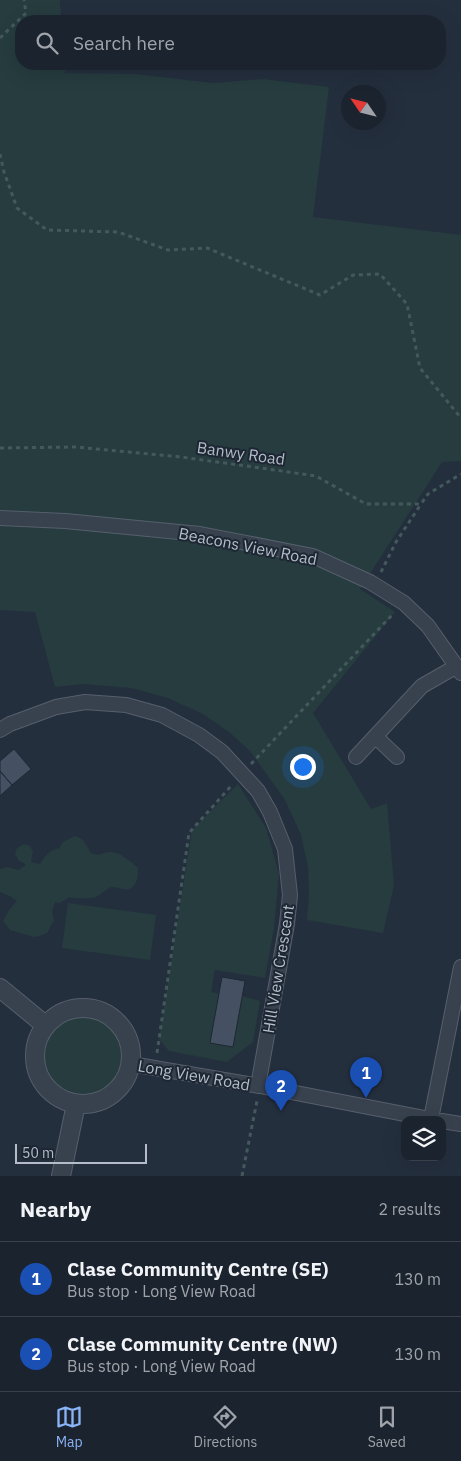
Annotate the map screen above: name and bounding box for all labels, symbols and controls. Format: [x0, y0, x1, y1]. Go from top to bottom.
search box [15, 15, 446, 70]
icon: search [33, 29, 61, 57]
text: Search here [73, 31, 175, 55]
north arrow [341, 85, 386, 130]
street label: Banwy Road [196, 437, 286, 469]
street label: Beacons View Road [177, 523, 319, 569]
your location [290, 754, 316, 780]
street label: Hill View Crescent [258, 903, 298, 1035]
street label: Long View Road [136, 1055, 252, 1095]
pin: 1 [350, 1057, 382, 1098]
pin: 2 [265, 1070, 297, 1111]
map controls [401, 1116, 446, 1161]
button: layers [401, 1116, 446, 1161]
scale bar [15, 1141, 148, 1164]
text: 50 m [22, 1144, 54, 1162]
text: Nearby [20, 1195, 91, 1223]
text: 2 results [378, 1199, 441, 1219]
text: Clase Community Centre (SE) [67, 1257, 328, 1281]
text: 1 [31, 1269, 41, 1289]
text: 130 m [394, 1269, 441, 1289]
text: Bus stop · Long View Road [67, 1281, 256, 1301]
text: Clase Community Centre (NW) [67, 1332, 337, 1356]
text: 2 [31, 1344, 41, 1364]
text: 130 m [394, 1344, 441, 1364]
text: Bus stop · Long View Road [67, 1356, 256, 1376]
tab: Map [55, 1403, 83, 1451]
tab: Directions [194, 1403, 257, 1451]
tab: Saved [368, 1403, 406, 1451]

